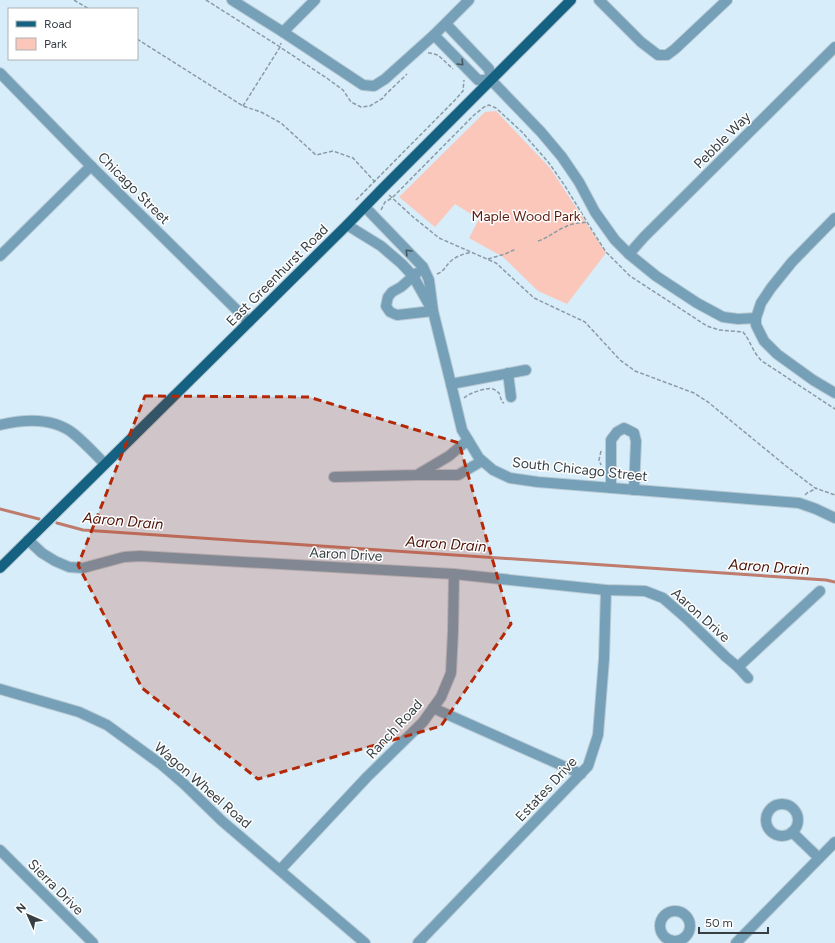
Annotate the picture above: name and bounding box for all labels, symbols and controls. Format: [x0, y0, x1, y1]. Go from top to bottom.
legend [8, 8, 138, 60]
text: Road [44, 17, 72, 31]
text: Park [44, 37, 67, 51]
one-way arrow [456, 58, 464, 66]
street label: Pebble Way [690, 108, 755, 172]
street label: Chicago Street [94, 149, 173, 228]
park label: Maple Wood Park [472, 208, 581, 225]
street label: East Greenhurst Road [223, 221, 332, 330]
one-way arrow [405, 249, 413, 257]
street label: South Chicago Street [511, 454, 648, 485]
water label: Aaron Drain [81, 508, 164, 533]
water label: Aaron Drain [404, 532, 487, 556]
street label: Aaron Drive [309, 544, 383, 565]
water label: Aaron Drain [727, 555, 810, 579]
street label: Aaron Drive [668, 585, 734, 646]
street label: Ranch Road [363, 696, 426, 762]
street label: Wagon Wheel Road [151, 739, 255, 832]
street label: Estates Drive [512, 753, 581, 825]
street label: Sierra Drive [24, 856, 87, 919]
north arrow [8, 895, 48, 935]
text: N [14, 901, 29, 916]
scale bar [699, 909, 768, 935]
text: 50 m [705, 916, 733, 930]

